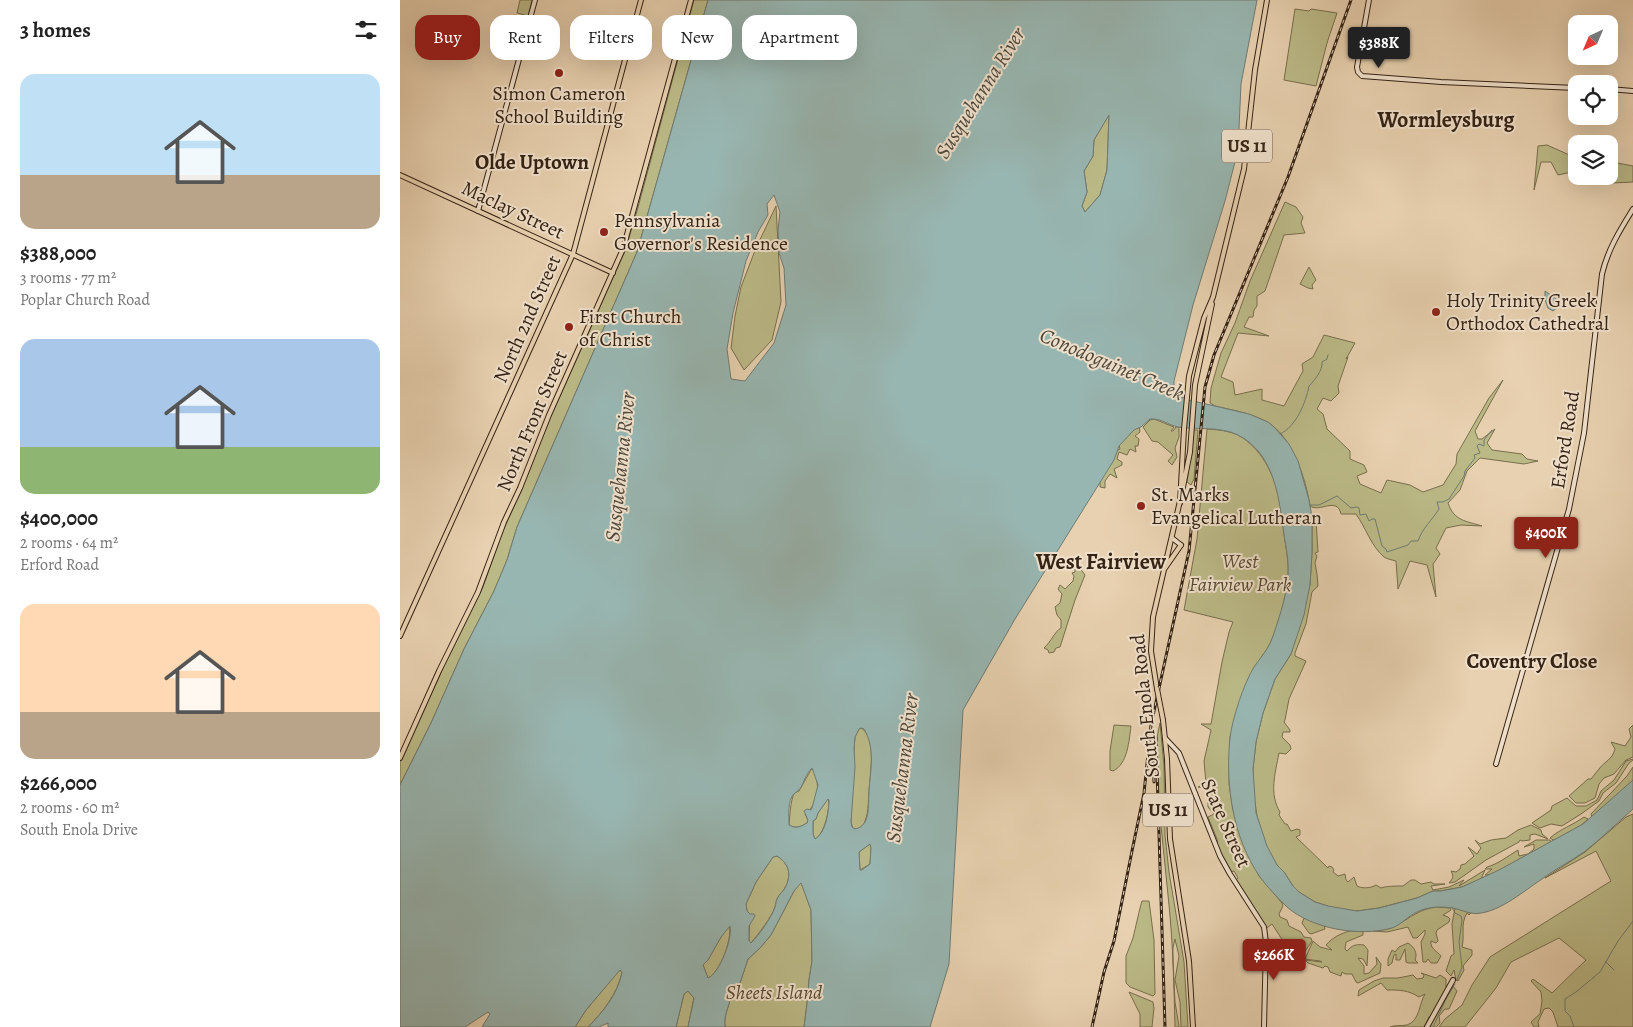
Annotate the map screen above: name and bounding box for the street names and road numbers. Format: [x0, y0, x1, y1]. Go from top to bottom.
road number: US 11 [1222, 130, 1272, 162]
street label: Maclay Street [457, 174, 569, 246]
street label: North 2nd Street [487, 250, 567, 387]
street label: North Front Street [490, 346, 574, 496]
street label: Erford Road [1544, 389, 1586, 491]
street label: South Enola Road [1124, 633, 1166, 779]
street label: State Street [1194, 774, 1258, 872]
road number: US 11 [1143, 794, 1193, 826]

